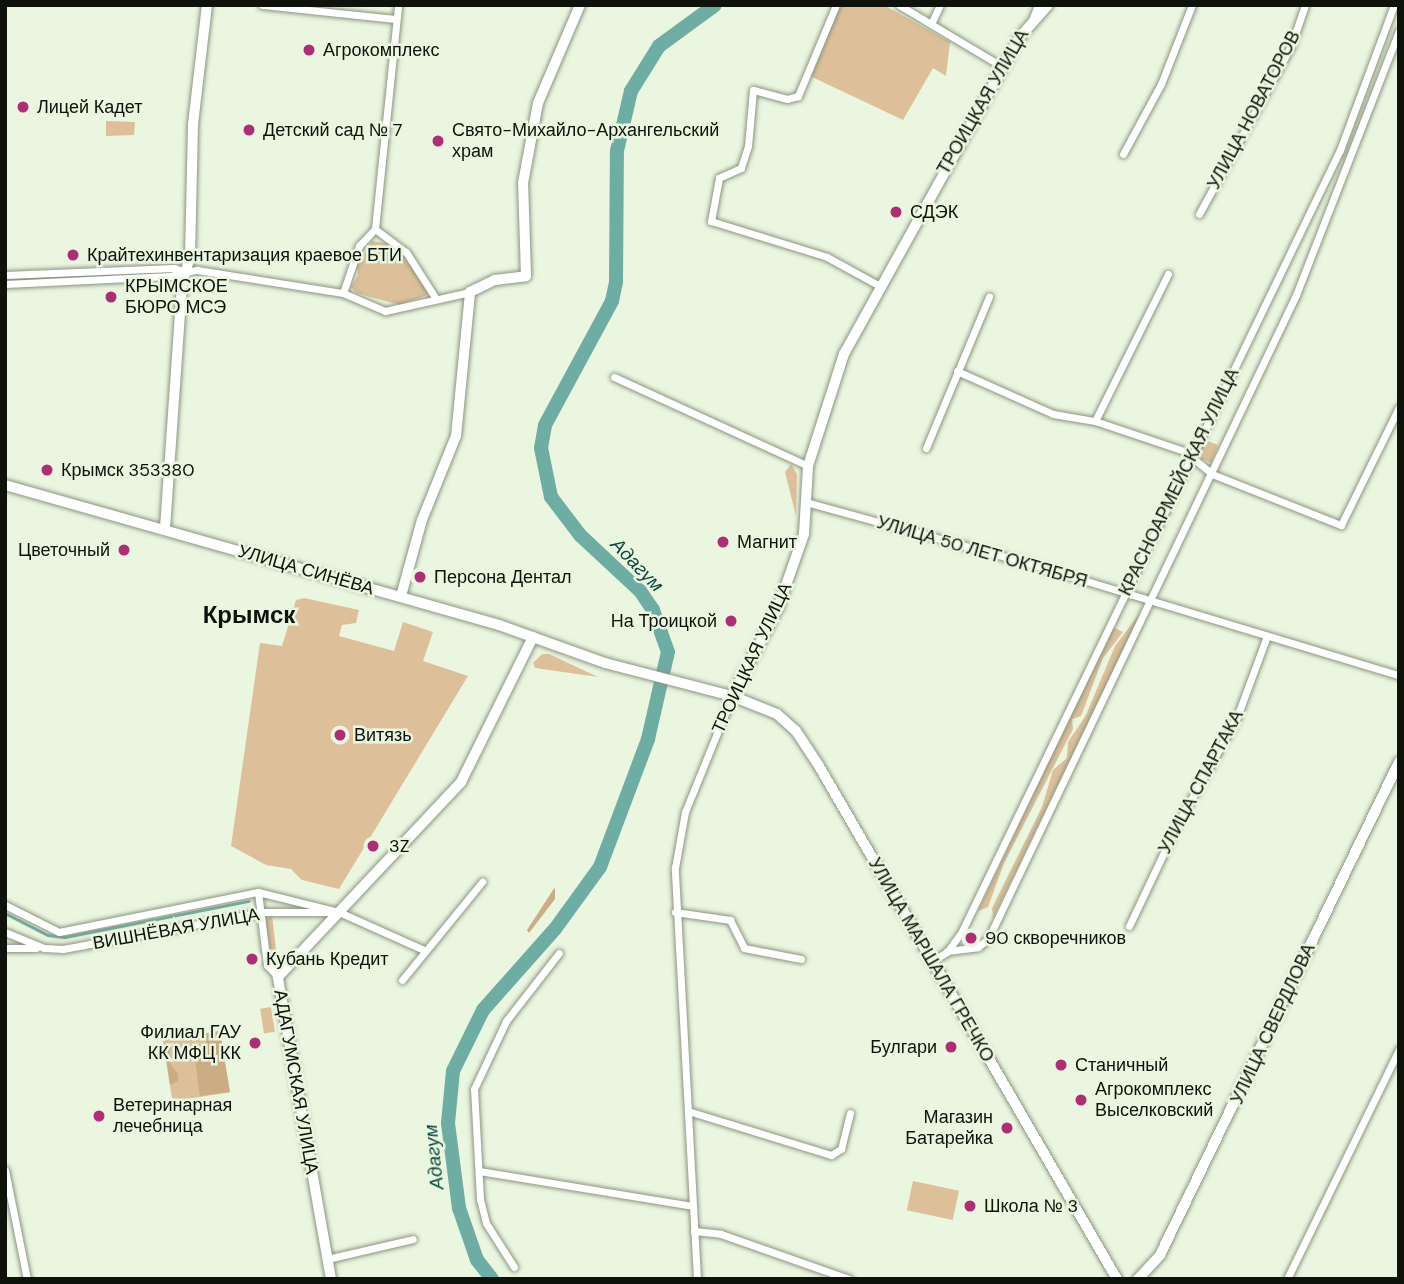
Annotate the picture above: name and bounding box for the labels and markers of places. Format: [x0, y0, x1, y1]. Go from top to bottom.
place label: Агрокомплекс [323, 39, 439, 61]
marker: Агрокомплекс [301, 42, 317, 58]
place label: Лицей Кадет [37, 96, 142, 118]
marker: Лицей Кадет [15, 99, 31, 115]
place label: Детский сад № 7 [263, 119, 402, 141]
place label: Свято-Михайло-Архангельский храм [452, 120, 719, 162]
marker: Детский сад № 7 [241, 122, 257, 138]
marker: Свято-Михайло-Архангельский храм [430, 133, 446, 149]
place label: СДЭК [910, 201, 958, 223]
marker: СДЭК [888, 204, 904, 220]
place label: Крайтехинвентаризация краевое БТИ [87, 244, 402, 266]
marker: Крайтехинвентаризация краевое БТИ [65, 247, 81, 263]
place label: КРЫМСКОЕ БЮРО МСЭ [125, 276, 228, 318]
marker: КРЫМСКОЕ БЮРО МСЭ [103, 289, 119, 305]
place label: Крымск 353380 [61, 459, 195, 481]
marker: Крымск 353380 [39, 462, 55, 478]
place label: Магнит [737, 531, 797, 553]
marker: Магнит [715, 534, 731, 550]
place label: Цветочный [18, 539, 110, 561]
marker: Цветочный [116, 542, 132, 558]
place label: Персона Дентал [434, 566, 572, 588]
marker: Персона Дентал [412, 569, 428, 585]
place label: На Троицкой [611, 610, 717, 632]
marker: На Троицкой [723, 613, 739, 629]
place label: Витязь [354, 724, 412, 746]
marker: Витязь [332, 727, 348, 743]
place label: 3Z [389, 835, 409, 857]
marker: 3Z [363, 836, 383, 856]
place label: 90 скворечников [985, 927, 1126, 949]
marker: 90 скворечников [963, 930, 979, 946]
place label: Кубань Кредит [266, 948, 389, 970]
marker: Кубань Кредит [244, 951, 260, 967]
place label: Филиал ГАУ КК МФЦ КК [140, 1022, 241, 1064]
marker: Филиал ГАУ КК МФЦ КК [247, 1035, 263, 1051]
place label: Булгари [870, 1036, 937, 1058]
marker: Булгари [943, 1039, 959, 1055]
place label: Станичный [1075, 1054, 1168, 1076]
marker: Станичный [1053, 1057, 1069, 1073]
place label: Агрокомплекс Выселковский [1095, 1079, 1213, 1122]
marker: Агрокомплекс Выселковский [1073, 1092, 1089, 1108]
place label: Ветеринарная лечебница [113, 1095, 232, 1138]
place label: Магазин Батарейка [905, 1107, 993, 1150]
marker: Ветеринарная лечебница [91, 1108, 107, 1124]
marker: Магазин Батарейка [999, 1120, 1015, 1136]
place label: Школа № 3 [984, 1195, 1078, 1217]
marker: Школа № 3 [962, 1198, 978, 1214]

